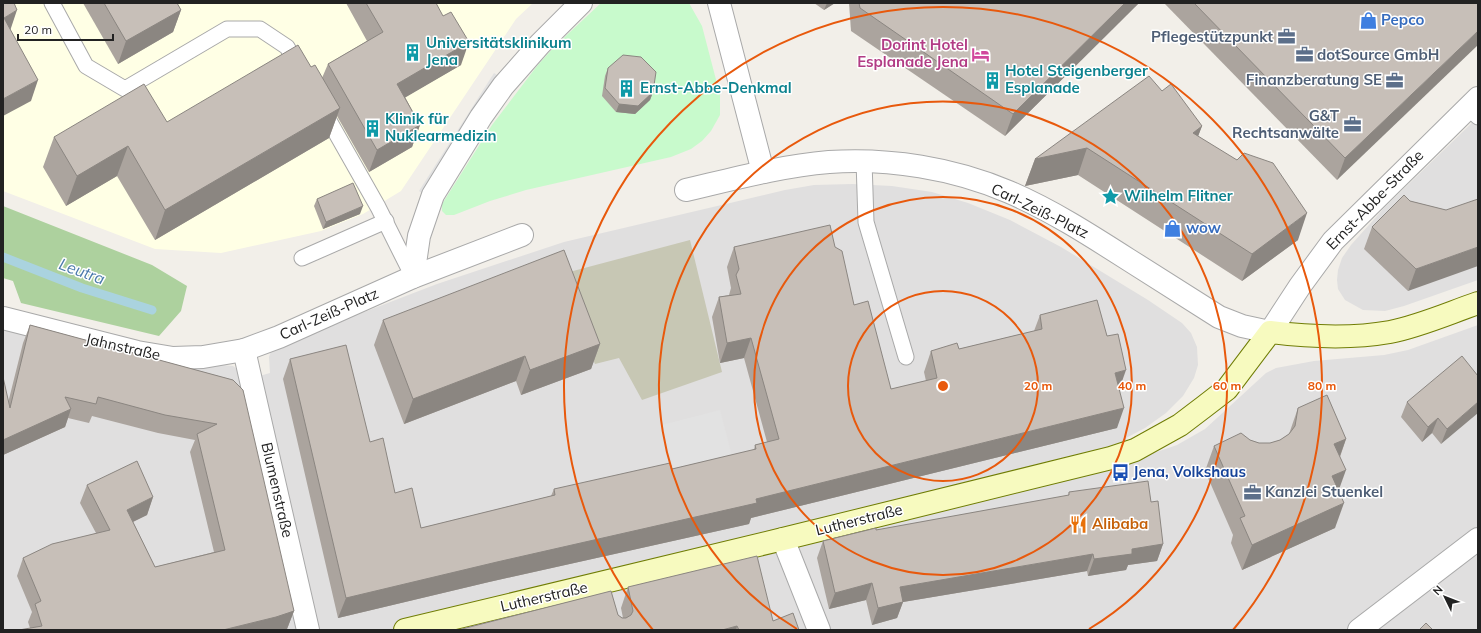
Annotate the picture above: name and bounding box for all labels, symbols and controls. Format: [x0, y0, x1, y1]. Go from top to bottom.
shop icon: Pepco [1358, 10, 1378, 30]
place label: Pepco [1381, 10, 1425, 29]
scale bar [18, 16, 113, 42]
text: 20 m [24, 22, 52, 37]
place label: Pflegestützpunkt [1151, 27, 1273, 46]
office icon: Pflegestützpunkt [1276, 27, 1296, 47]
place label: Universitätsklinikum Jena [426, 33, 572, 69]
place label: Dorint Hotel Esplanade Jena [857, 35, 968, 71]
building icon: Universitätsklinikum Jena [403, 42, 423, 62]
hotel icon: Dorint Hotel Esplanade Jena [971, 44, 991, 64]
office icon: dotSource GmbH [1294, 45, 1314, 65]
place label: dotSource GmbH [1317, 45, 1439, 64]
place label: Hotel Steigenberger Esplanade [1005, 61, 1148, 97]
building icon: Hotel Steigenberger Esplanade [982, 70, 1002, 90]
place label: Finanzberatung SE [1246, 70, 1382, 89]
office icon: Finanzberatung SE [1385, 70, 1405, 90]
building icon: Ernst-Abbe-Denkmal [617, 78, 637, 98]
place label: Ernst-Abbe-Denkmal [640, 78, 792, 97]
place label: G&T Rechtsanwälte [1232, 106, 1340, 142]
place label: Klinik für Nuklearmedizin [385, 109, 497, 145]
office icon: G&T Rechtsanwälte [1342, 115, 1362, 135]
building icon: Klinik für Nuklearmedizin [362, 118, 382, 138]
street label: Ernst-Abbe-Straße [1322, 146, 1427, 254]
street label: Carl-Zeiß-Platz [988, 179, 1092, 242]
place icon: Wilhelm Flitner [1101, 186, 1121, 206]
place label: Wilhelm Flitner [1124, 186, 1233, 205]
shop icon: wow [1163, 218, 1183, 238]
place label: wow [1186, 218, 1222, 237]
water label: Leutra [56, 253, 108, 289]
street label: Carl-Zeiß-Platz [276, 283, 381, 344]
street label: Jahnstraße [84, 329, 162, 364]
text: 20 m [1024, 378, 1052, 393]
text: 40 m [1118, 378, 1146, 393]
text: 60 m [1213, 378, 1241, 393]
text: 80 m [1308, 378, 1336, 393]
centre of rings [936, 379, 950, 393]
street label: Blumenstraße [257, 440, 298, 539]
bus stop icon: Jena, Volkshaus [1110, 462, 1130, 482]
place label: Jena, Volkshaus [1133, 462, 1246, 481]
office icon: Kanzlei Stuenkel [1242, 482, 1262, 502]
place label: Kanzlei Stuenkel [1265, 482, 1383, 501]
street label: Lutherstraße [813, 500, 904, 539]
restaurant icon: Alibaba [1069, 514, 1089, 534]
place label: Alibaba [1092, 514, 1148, 533]
street label: Lutherstraße [498, 577, 589, 616]
north arrow [1425, 577, 1465, 617]
text: N [1430, 582, 1446, 598]

